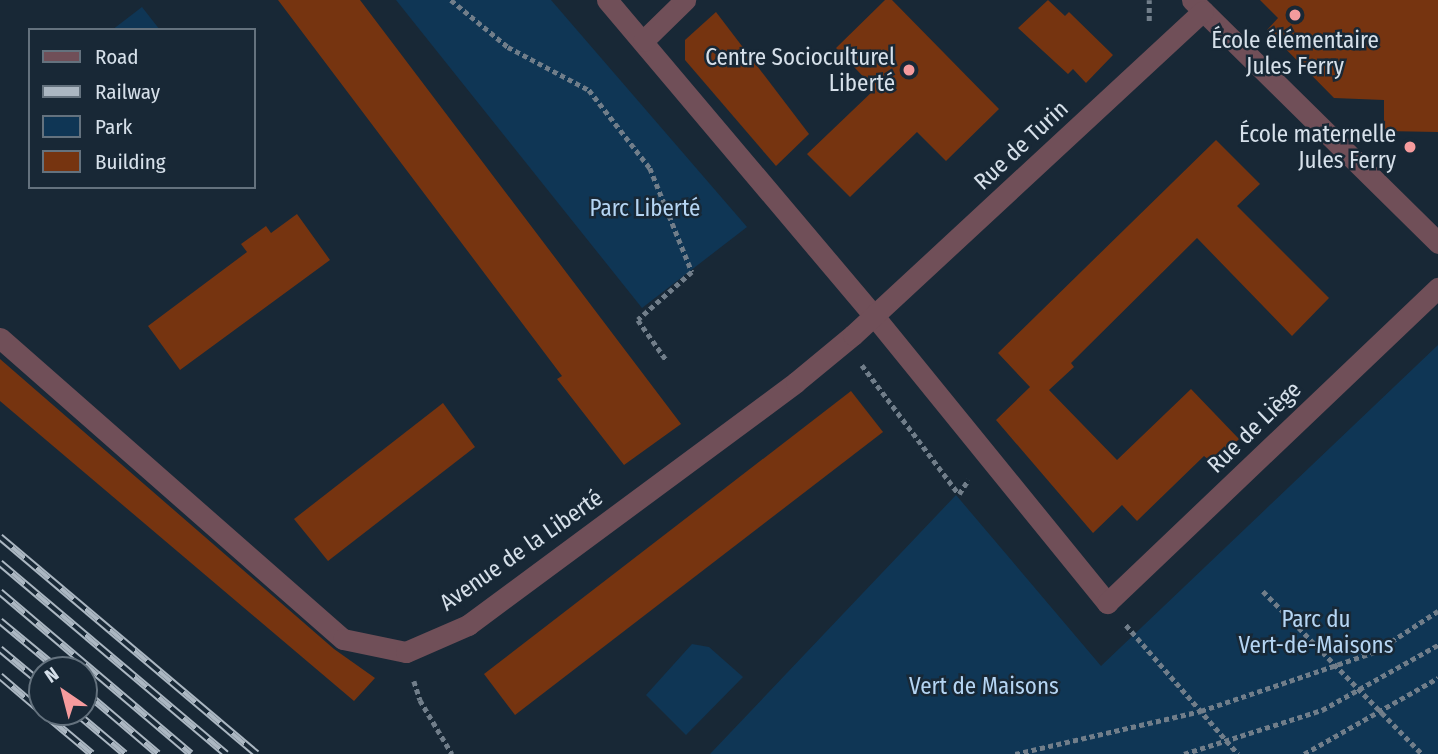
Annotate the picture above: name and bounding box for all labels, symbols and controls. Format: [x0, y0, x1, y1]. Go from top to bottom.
marker: École élémentaire Jules Ferry [1287, 7, 1303, 23]
place label: École élémentaire Jules Ferry [1211, 26, 1379, 80]
legend [28, 28, 256, 189]
place label: Centre Socioculturel Liberté [705, 43, 895, 97]
text: Road [95, 44, 139, 70]
marker: Centre Socioculturel Liberté [901, 62, 917, 78]
text: Railway [95, 79, 160, 105]
street label: Rue de Turin [968, 95, 1074, 195]
text: Park [95, 114, 132, 140]
place label: École maternelle Jules Ferry [1239, 120, 1396, 174]
marker: École maternelle Jules Ferry [1402, 139, 1418, 155]
text: Building [95, 149, 166, 175]
park label: Parc Liberté [590, 194, 700, 222]
street label: Rue de Liège [1201, 376, 1307, 478]
street label: Avenue de la Liberté [434, 484, 608, 616]
park label: Parc du Vert-de-Maisons [1238, 605, 1394, 659]
north arrow [28, 656, 98, 726]
text: N [41, 662, 63, 688]
park label: Vert de Maisons [909, 672, 1059, 700]

